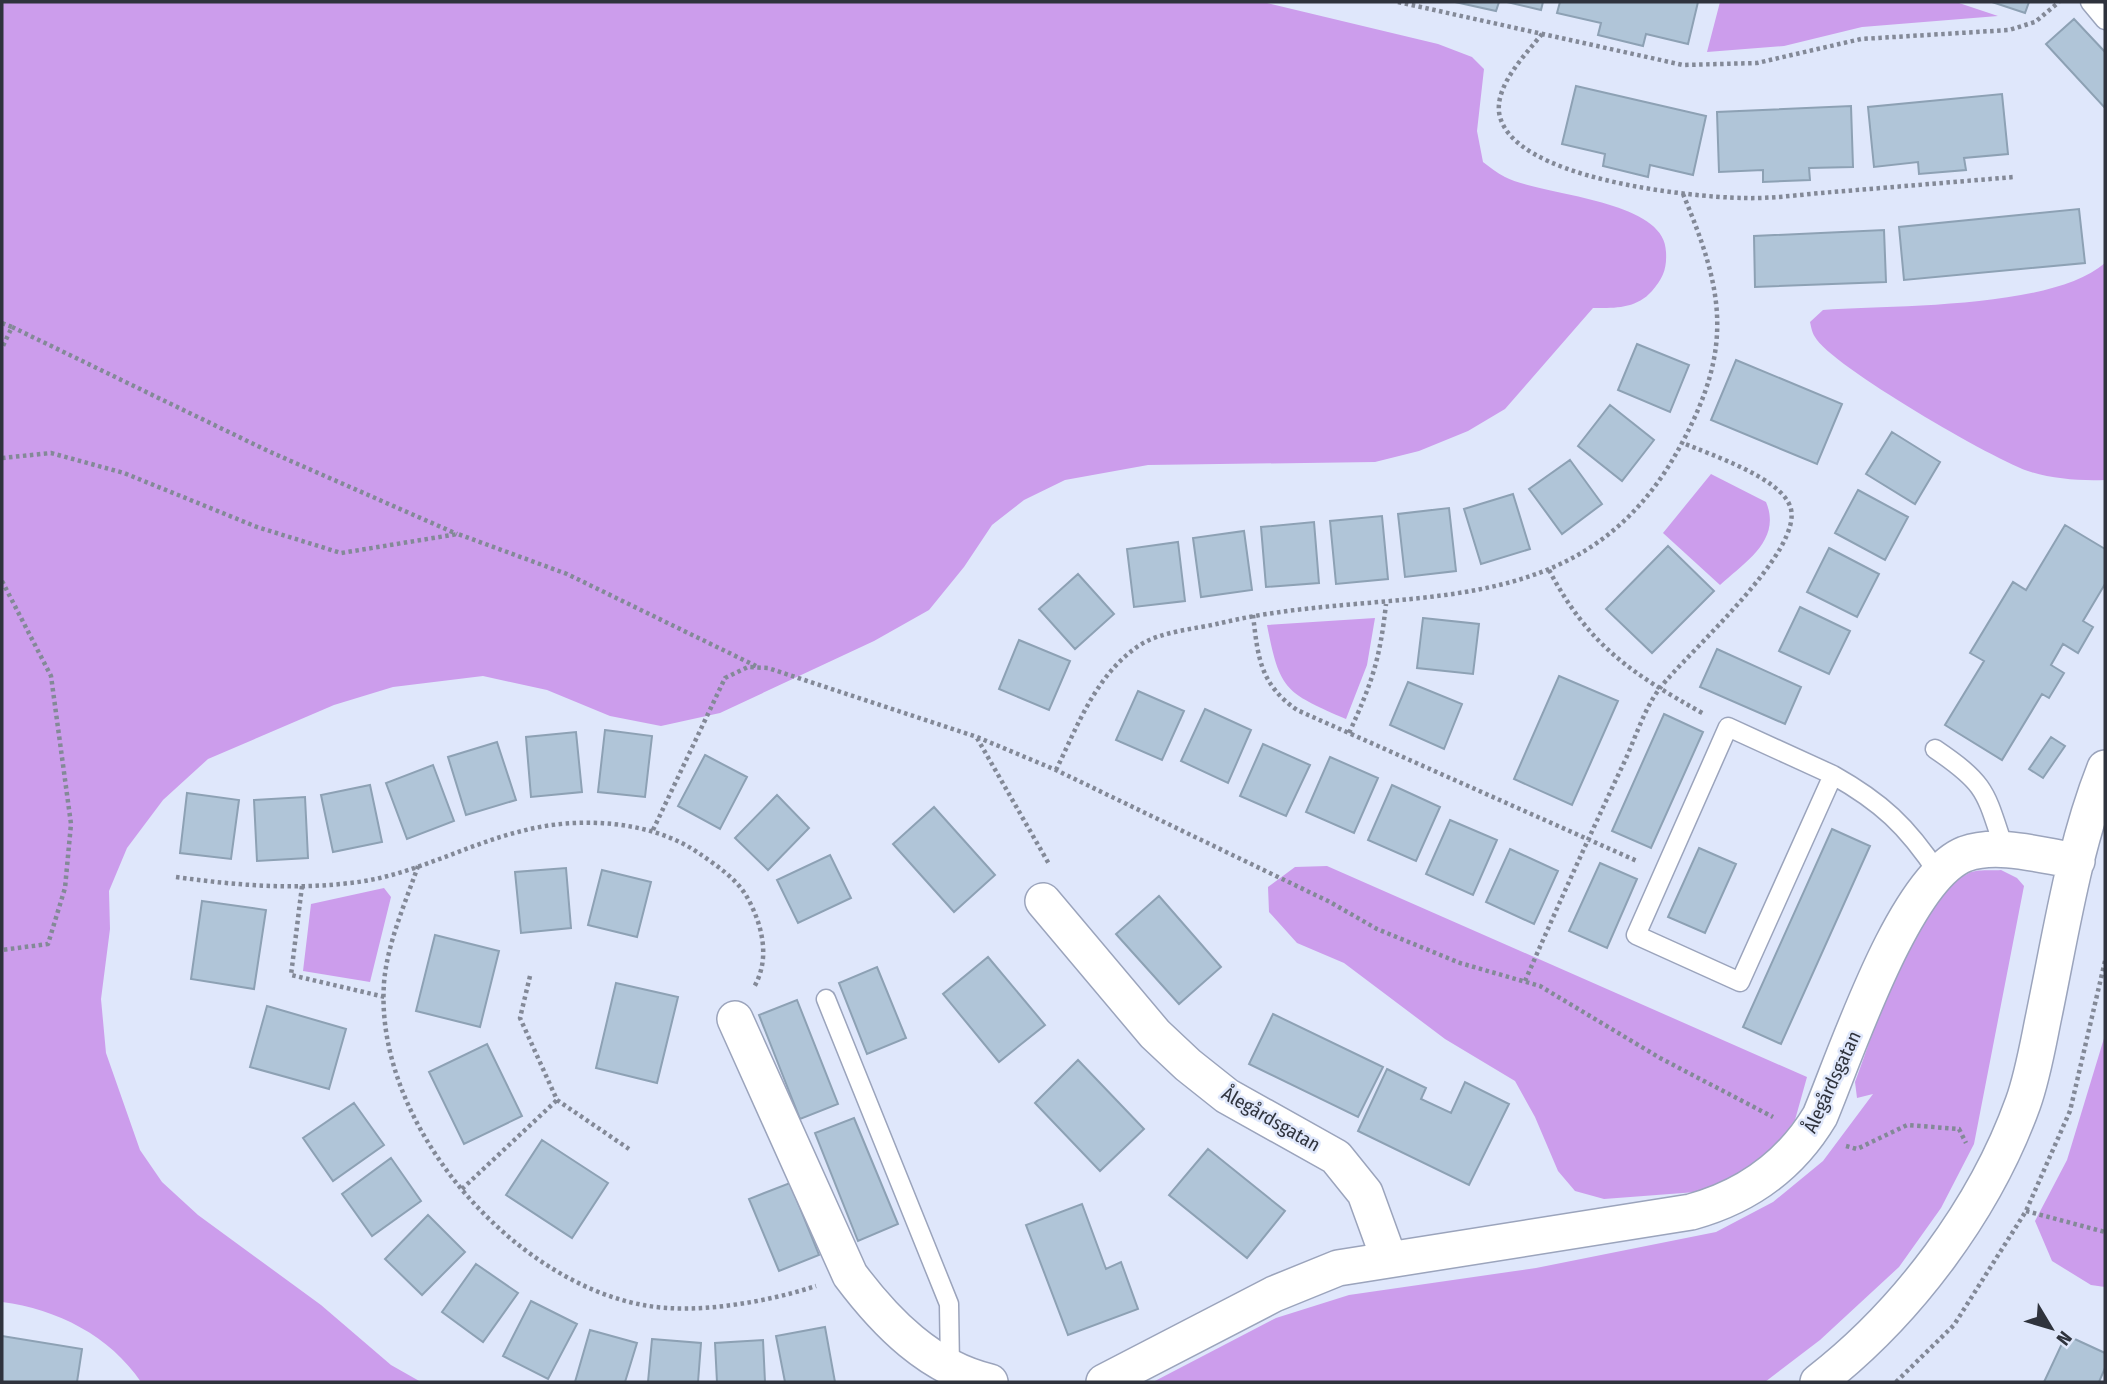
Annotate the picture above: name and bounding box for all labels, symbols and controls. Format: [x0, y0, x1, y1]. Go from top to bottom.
street label: Ålegårdsgatan [1798, 1027, 1866, 1137]
street label: Ålegårdsgatan [1218, 1082, 1324, 1156]
north arrow [2016, 1293, 2086, 1363]
text: N [2051, 1327, 2077, 1350]

